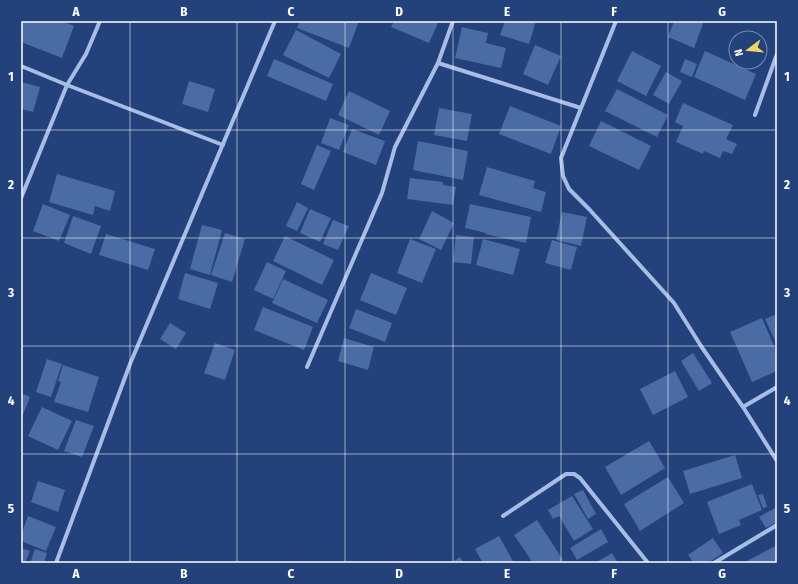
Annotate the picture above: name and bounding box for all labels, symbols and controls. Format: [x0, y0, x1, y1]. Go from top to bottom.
text: A [71, 4, 80, 19]
text: B [180, 4, 188, 19]
text: C [288, 4, 295, 19]
text: D [395, 4, 403, 19]
text: E [504, 4, 510, 19]
text: F [611, 4, 617, 19]
text: G [718, 4, 726, 19]
north arrow [728, 30, 768, 70]
text: N [732, 48, 746, 58]
text: 1 [8, 69, 14, 84]
text: 1 [784, 69, 790, 84]
text: 2 [7, 177, 14, 192]
text: 2 [783, 177, 790, 192]
text: 3 [7, 285, 14, 300]
text: 3 [783, 285, 790, 300]
text: 4 [8, 393, 15, 408]
text: 4 [784, 393, 791, 408]
text: 5 [8, 501, 14, 516]
text: 5 [784, 501, 790, 516]
text: A [71, 566, 80, 581]
text: B [180, 566, 188, 581]
text: C [288, 566, 295, 581]
text: D [395, 566, 403, 581]
text: E [504, 566, 510, 581]
text: F [611, 566, 617, 581]
text: G [718, 566, 726, 581]

